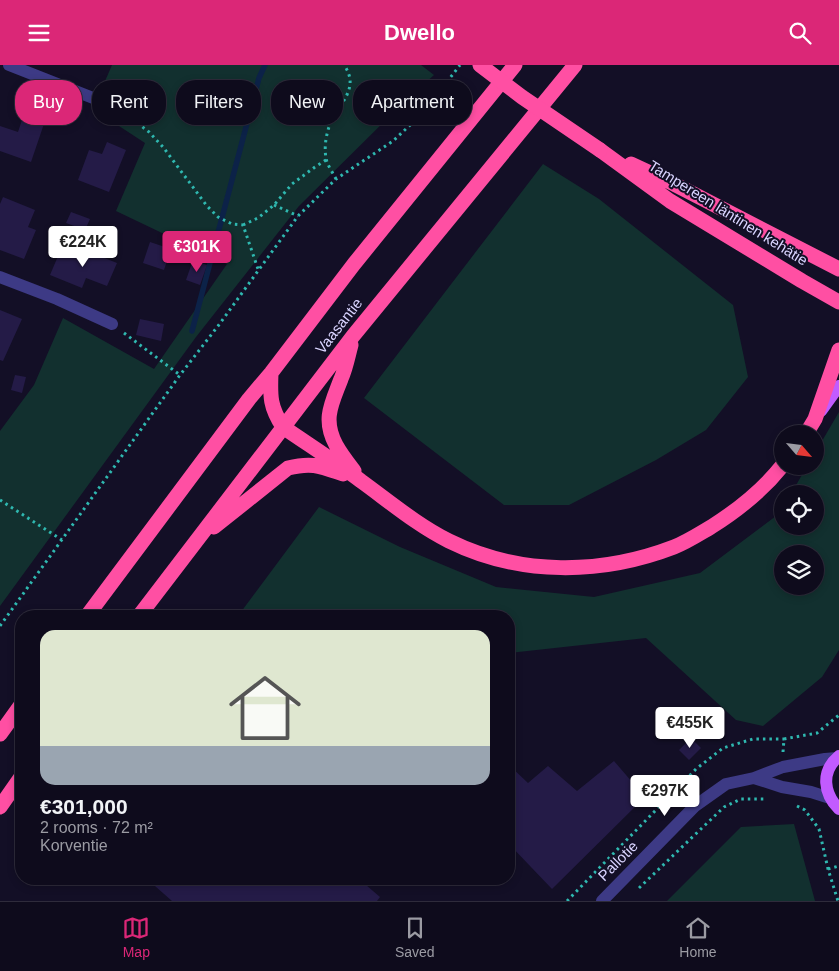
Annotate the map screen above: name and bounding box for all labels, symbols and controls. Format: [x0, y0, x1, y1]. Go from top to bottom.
icon: menu [25, 19, 53, 47]
icon: search [786, 19, 814, 47]
text: Dwello [384, 20, 455, 45]
chip: Buy [15, 80, 82, 125]
chip: Rent [92, 80, 166, 125]
chip: Filters [176, 80, 261, 125]
chip: New [271, 80, 343, 125]
chip: Apartment [353, 80, 472, 125]
street label: Tampereen läntinen kehätie [646, 157, 811, 269]
pin: €224K [48, 225, 118, 268]
pin: €301K [162, 231, 232, 273]
text: €224K [59, 233, 107, 250]
text: €301K [173, 238, 221, 255]
street label: Vaasantie [312, 295, 366, 357]
north arrow [774, 425, 824, 475]
map controls [774, 425, 824, 595]
button: locate [774, 485, 824, 535]
button: layers [774, 545, 824, 595]
icon: home [220, 663, 310, 753]
pin: €455K [655, 707, 725, 749]
text: €455K [666, 714, 714, 731]
pin: €297K [630, 775, 700, 817]
text: €297K [641, 782, 689, 799]
text: €301,000 [40, 795, 128, 818]
text: 2 rooms · 72 m² [40, 819, 153, 836]
text: Korventie [40, 837, 108, 854]
street label: Pallotie [594, 837, 641, 884]
tab: Map [122, 914, 150, 960]
tab: Saved [395, 914, 435, 960]
tab: Home [679, 914, 717, 960]

